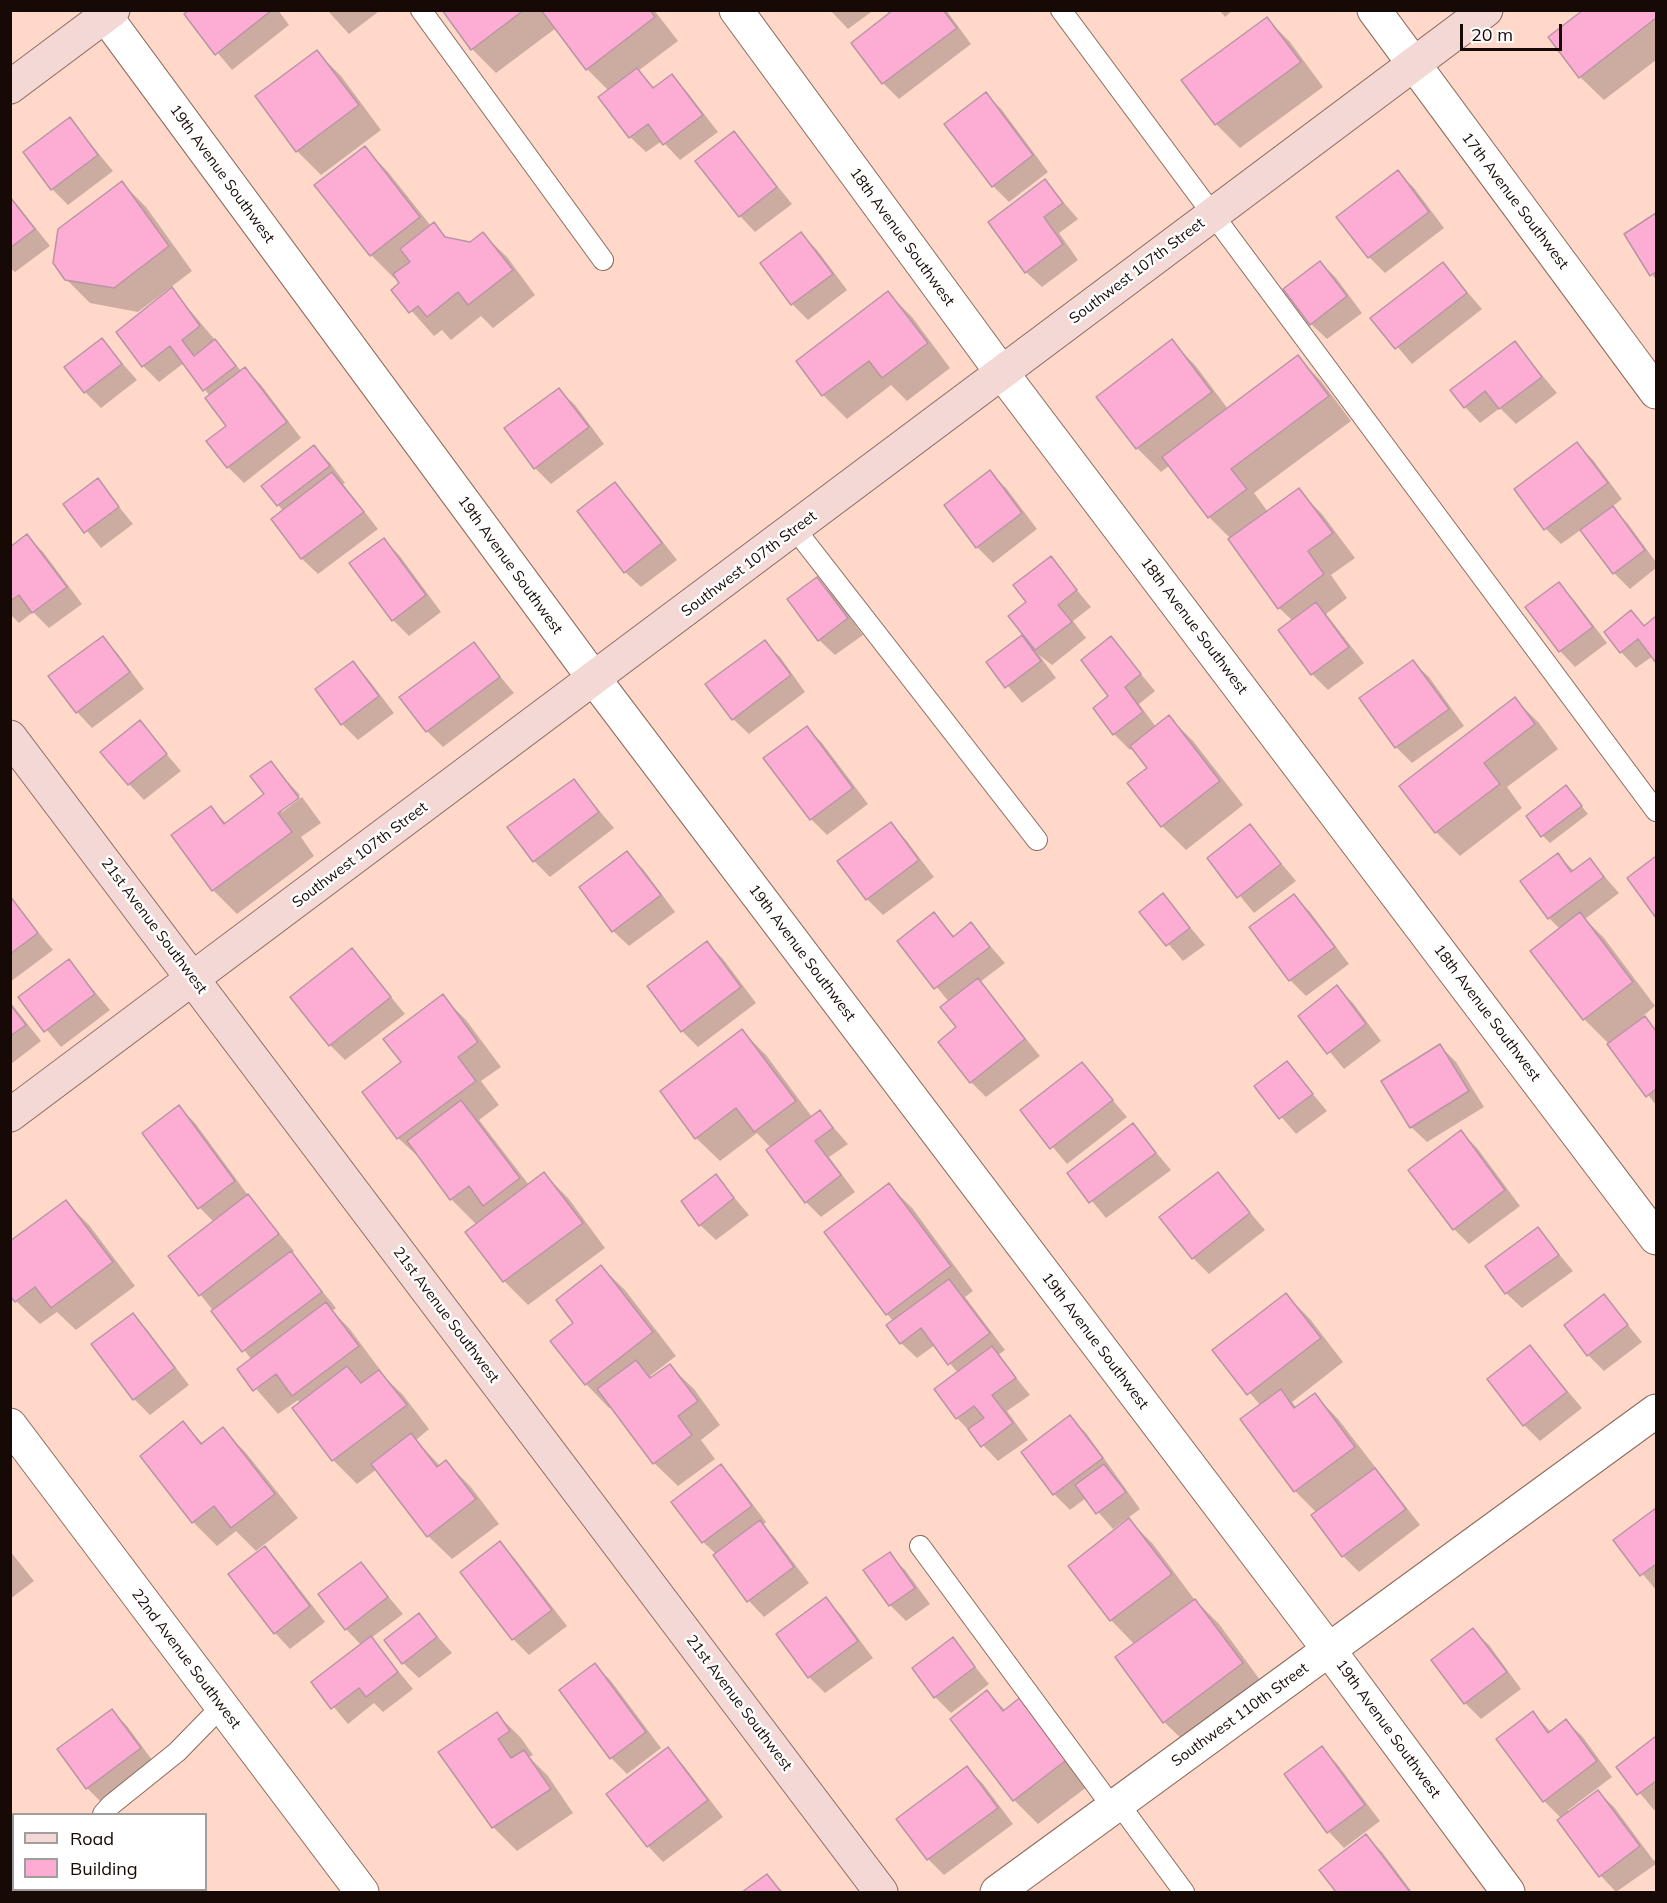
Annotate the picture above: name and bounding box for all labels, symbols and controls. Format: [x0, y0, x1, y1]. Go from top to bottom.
scale bar [1463, 12, 1565, 50]
text: 20 m [1471, 23, 1513, 46]
street label: 19th Avenue Southwest [166, 101, 278, 247]
street label: 17th Avenue Southwest [1458, 129, 1572, 273]
street label: 18th Avenue Southwest [846, 164, 958, 310]
street label: Southwest 107th Street [1066, 214, 1208, 328]
street label: 19th Avenue Southwest [454, 492, 566, 638]
street label: Southwest 107th Street [678, 507, 820, 621]
street label: 18th Avenue Southwest [1137, 554, 1251, 698]
street label: Southwest 107th Street [289, 798, 431, 912]
street label: 21st Avenue Southwest [97, 855, 211, 997]
street label: 19th Avenue Southwest [745, 881, 859, 1025]
street label: 18th Avenue Southwest [1430, 941, 1544, 1085]
street label: 21st Avenue Southwest [389, 1244, 503, 1386]
street label: 19th Avenue Southwest [1038, 1269, 1152, 1413]
street label: 22nd Avenue Southwest [128, 1586, 244, 1732]
street label: 21st Avenue Southwest [682, 1632, 796, 1774]
street label: 19th Avenue Southwest [1332, 1656, 1444, 1802]
street label: Southwest 110th Street [1168, 1659, 1312, 1771]
legend [12, 1813, 207, 1891]
text: Road [70, 1827, 114, 1850]
text: Building [70, 1857, 138, 1880]

